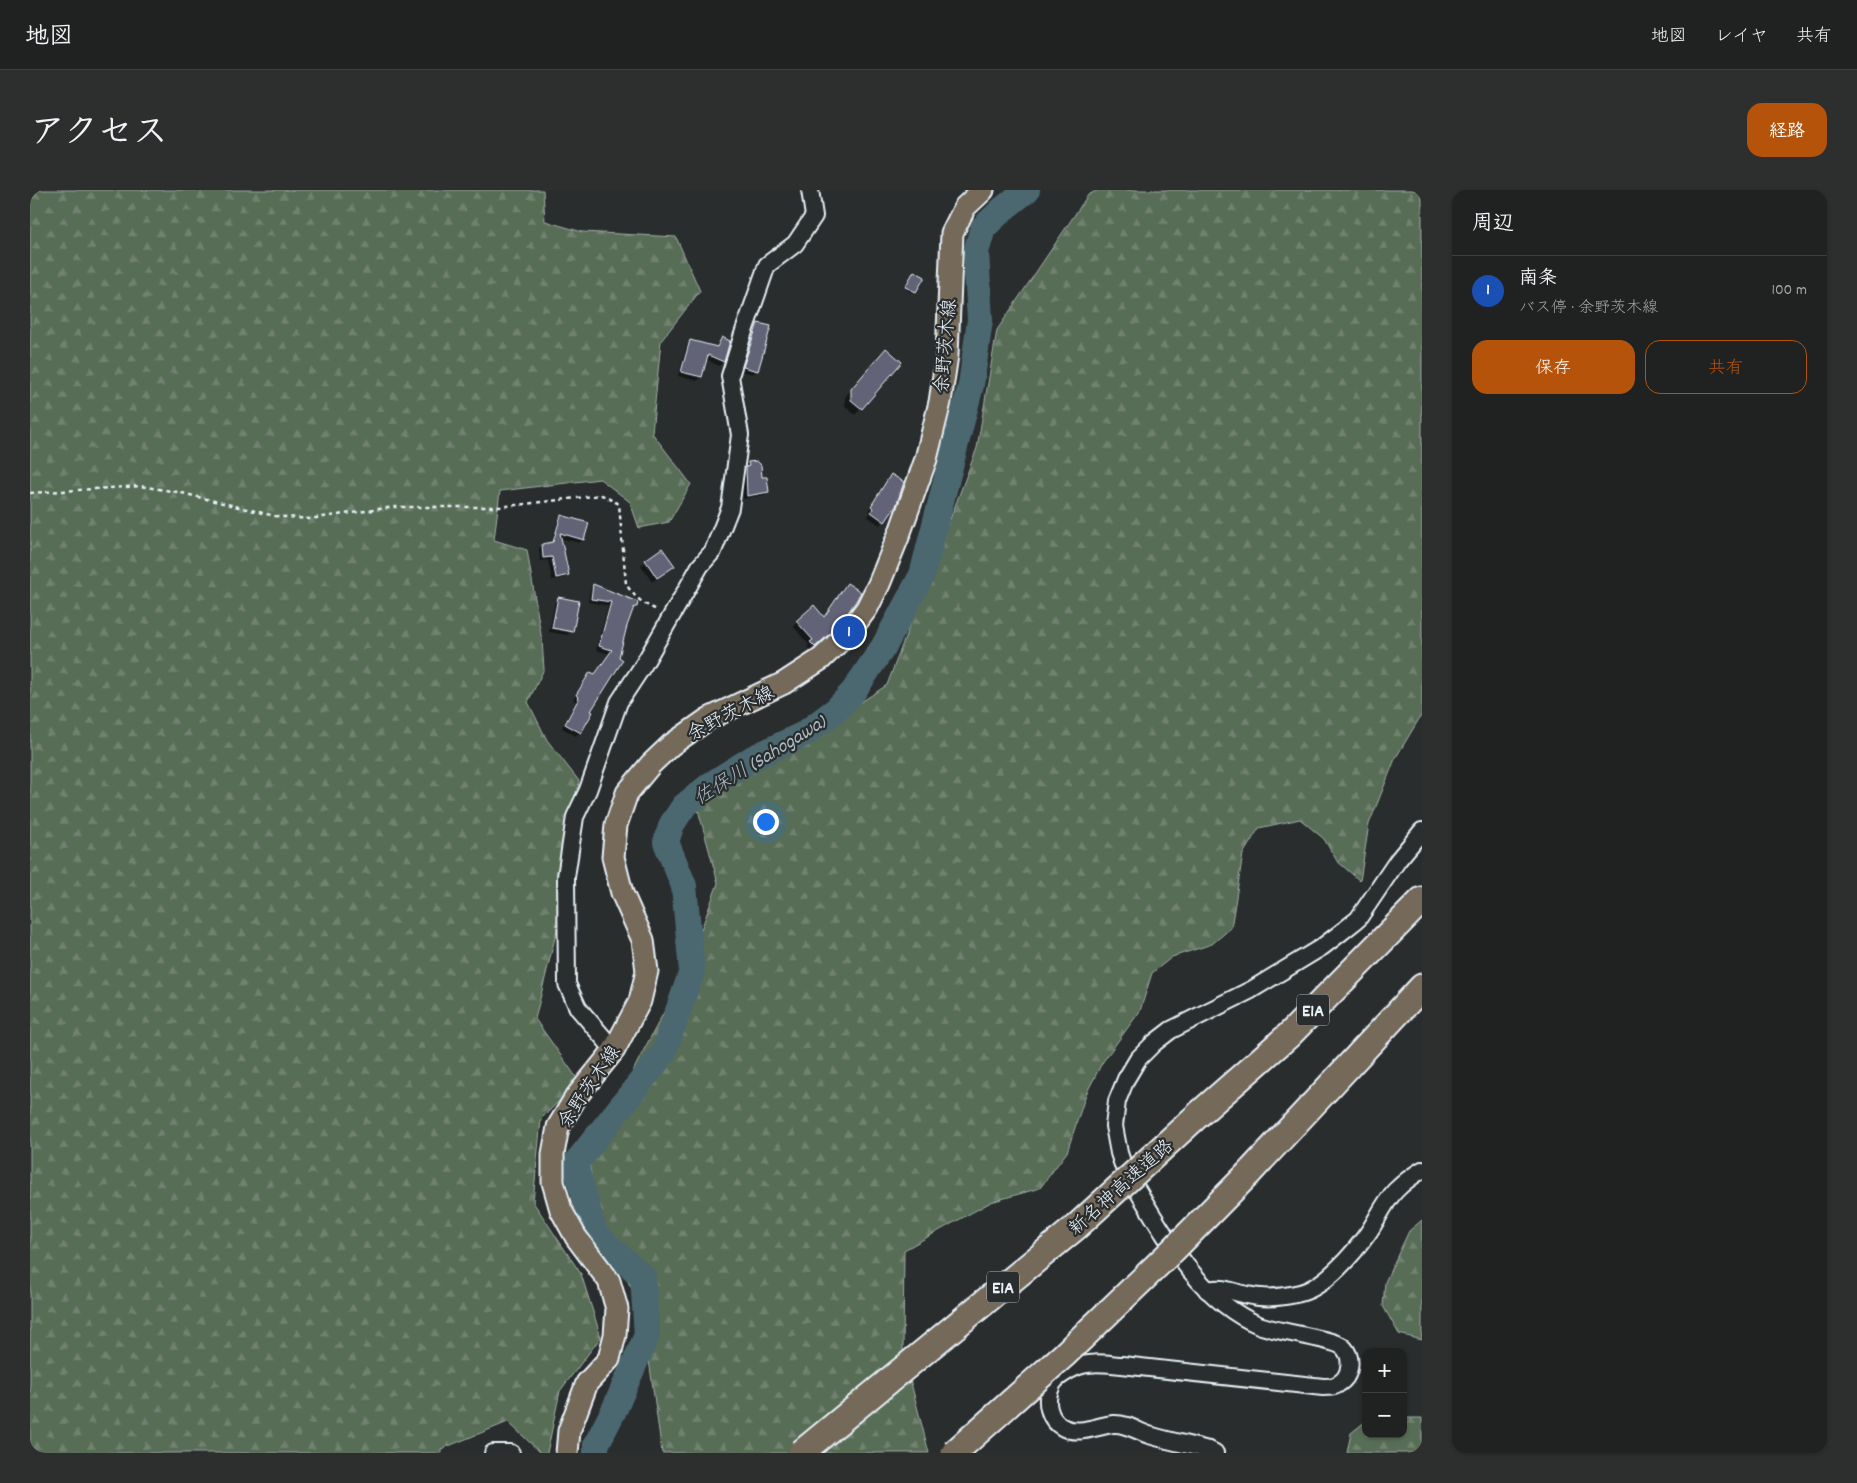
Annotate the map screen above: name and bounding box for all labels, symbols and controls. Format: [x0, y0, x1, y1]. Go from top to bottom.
text: 地図 [25, 21, 73, 55]
text: 地図 [1651, 25, 1687, 50]
text: レイヤ [1715, 25, 1768, 50]
text: 共有 [1796, 25, 1832, 50]
button: 経路 [1747, 103, 1827, 157]
text: アクセス [30, 110, 168, 160]
text: 周辺 [1472, 210, 1514, 240]
text: 南条 [1519, 266, 1557, 293]
text: 1 [1486, 279, 1490, 302]
text: 100 m [1771, 279, 1807, 302]
text: バス停 · 余野茨木線 [1519, 297, 1658, 320]
street label: 余野茨木線 [930, 298, 965, 395]
button: 保存 [1472, 340, 1635, 394]
button: 共有 [1645, 340, 1807, 394]
pin: 1 [833, 613, 865, 651]
street label: 余野茨木線 [683, 681, 780, 749]
water label: 佐保川 (Sahogawa) [689, 709, 834, 813]
your location [753, 809, 779, 835]
road number: E1A [1297, 994, 1329, 1026]
street label: 余野茨木線 [553, 1041, 629, 1135]
street label: 新名神高速道路 [1064, 1134, 1181, 1243]
road number: E1A [987, 1272, 1019, 1302]
map controls [1362, 1348, 1407, 1438]
button: + [1362, 1348, 1407, 1393]
button: − [1362, 1393, 1407, 1438]

